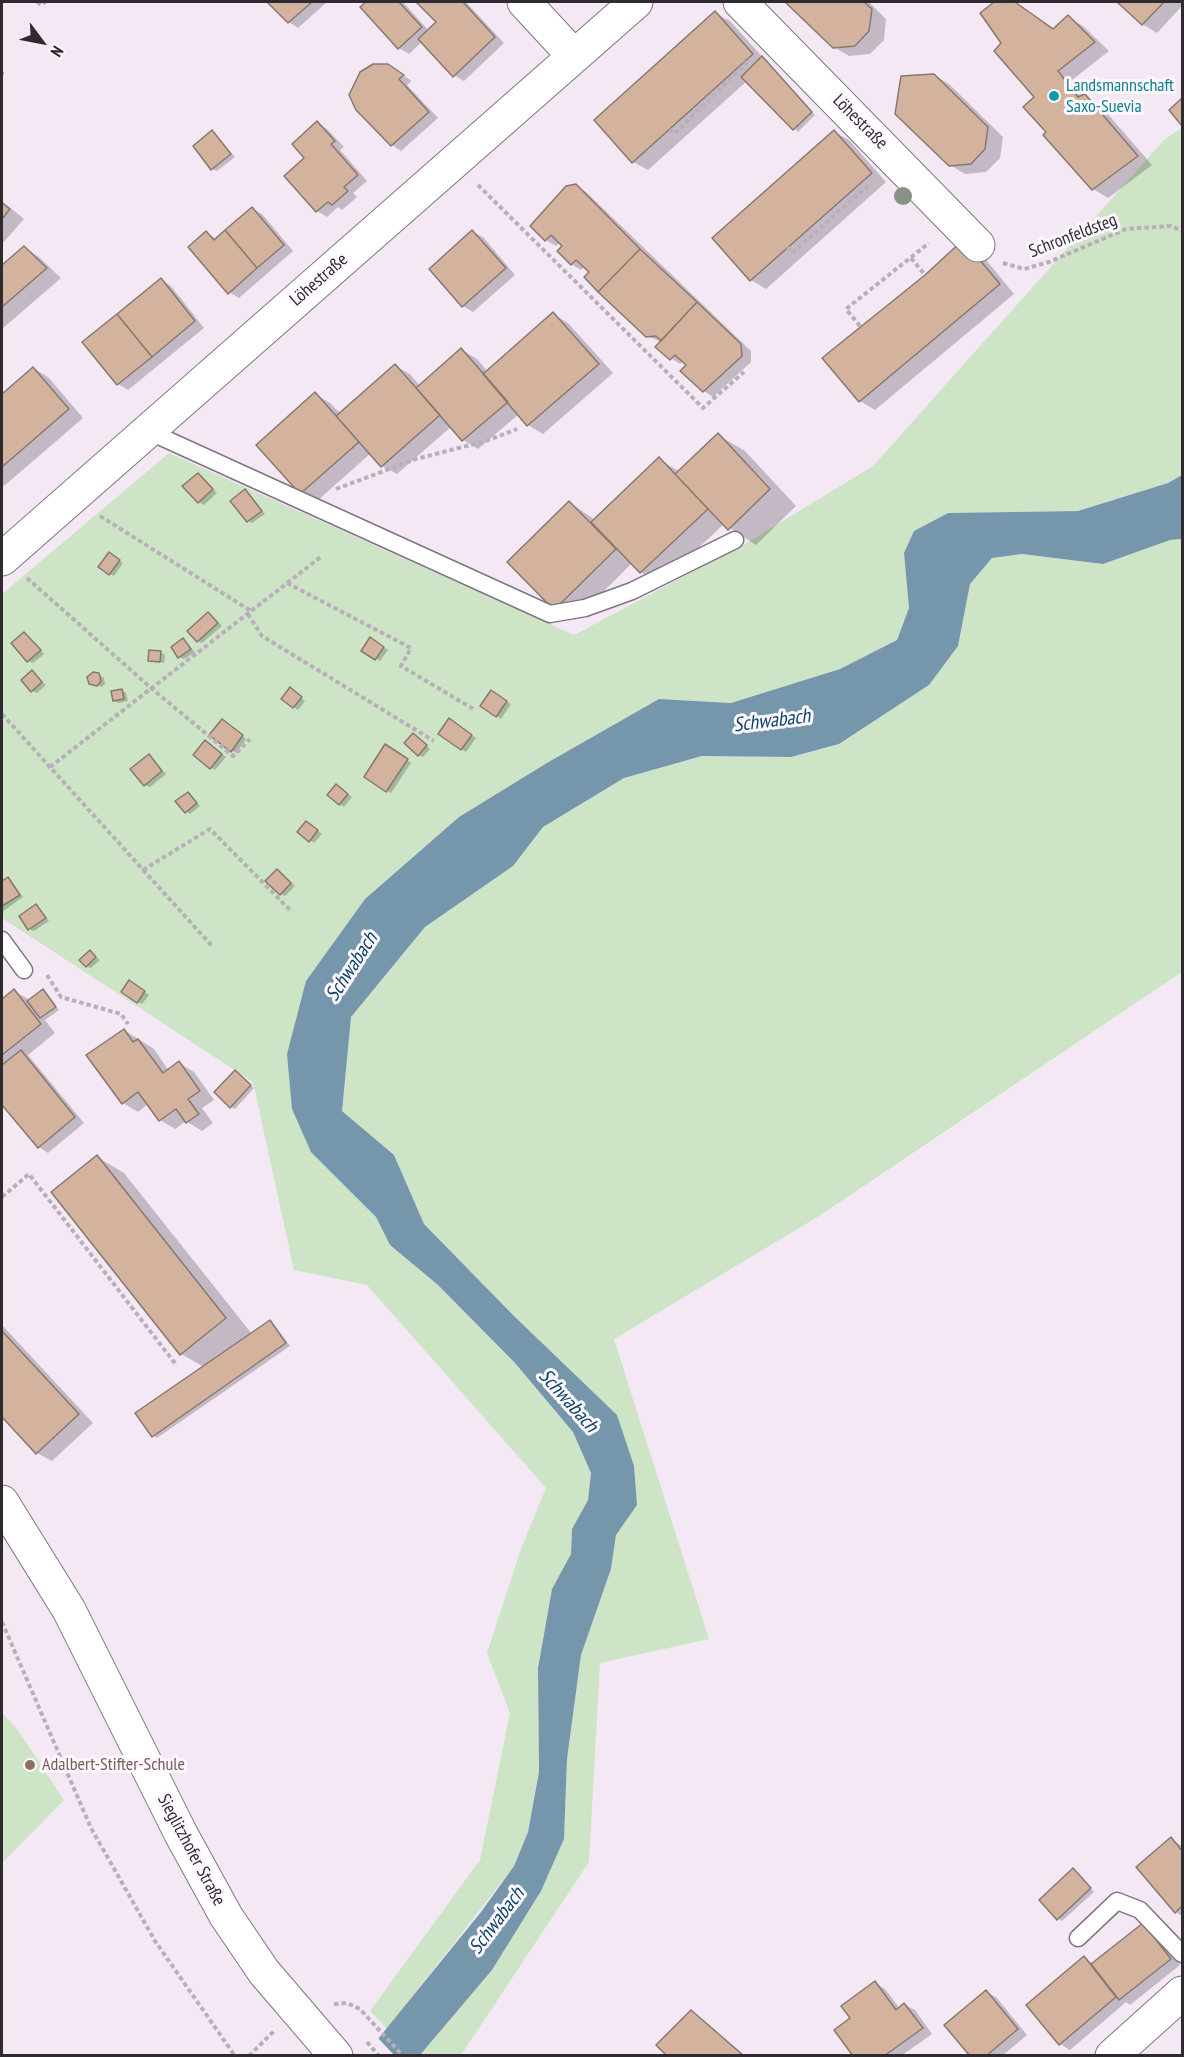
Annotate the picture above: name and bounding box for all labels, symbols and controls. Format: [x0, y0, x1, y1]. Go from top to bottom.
north arrow [12, 12, 72, 72]
text: N [46, 43, 68, 60]
place label: Landsmannschaft Saxo-Suevia [1066, 75, 1174, 118]
marker: Landsmannschaft Saxo-Suevia [1047, 89, 1061, 103]
street label: Löhestraße [828, 90, 892, 154]
street label: Schronfeldsteg [1026, 209, 1120, 263]
street label: Löhestraße [286, 249, 352, 311]
water label: Schwabach [732, 704, 812, 738]
water label: Schwabach [321, 928, 383, 1006]
water label: Schwabach [533, 1364, 603, 1438]
place label: Adalbert-Stifter-Schule [42, 1754, 185, 1776]
marker: Adalbert-Stifter-Schule [23, 1758, 37, 1772]
street label: Sieglitzhofer Straße [153, 1790, 229, 1910]
water label: Schwabach [464, 1883, 530, 1959]

